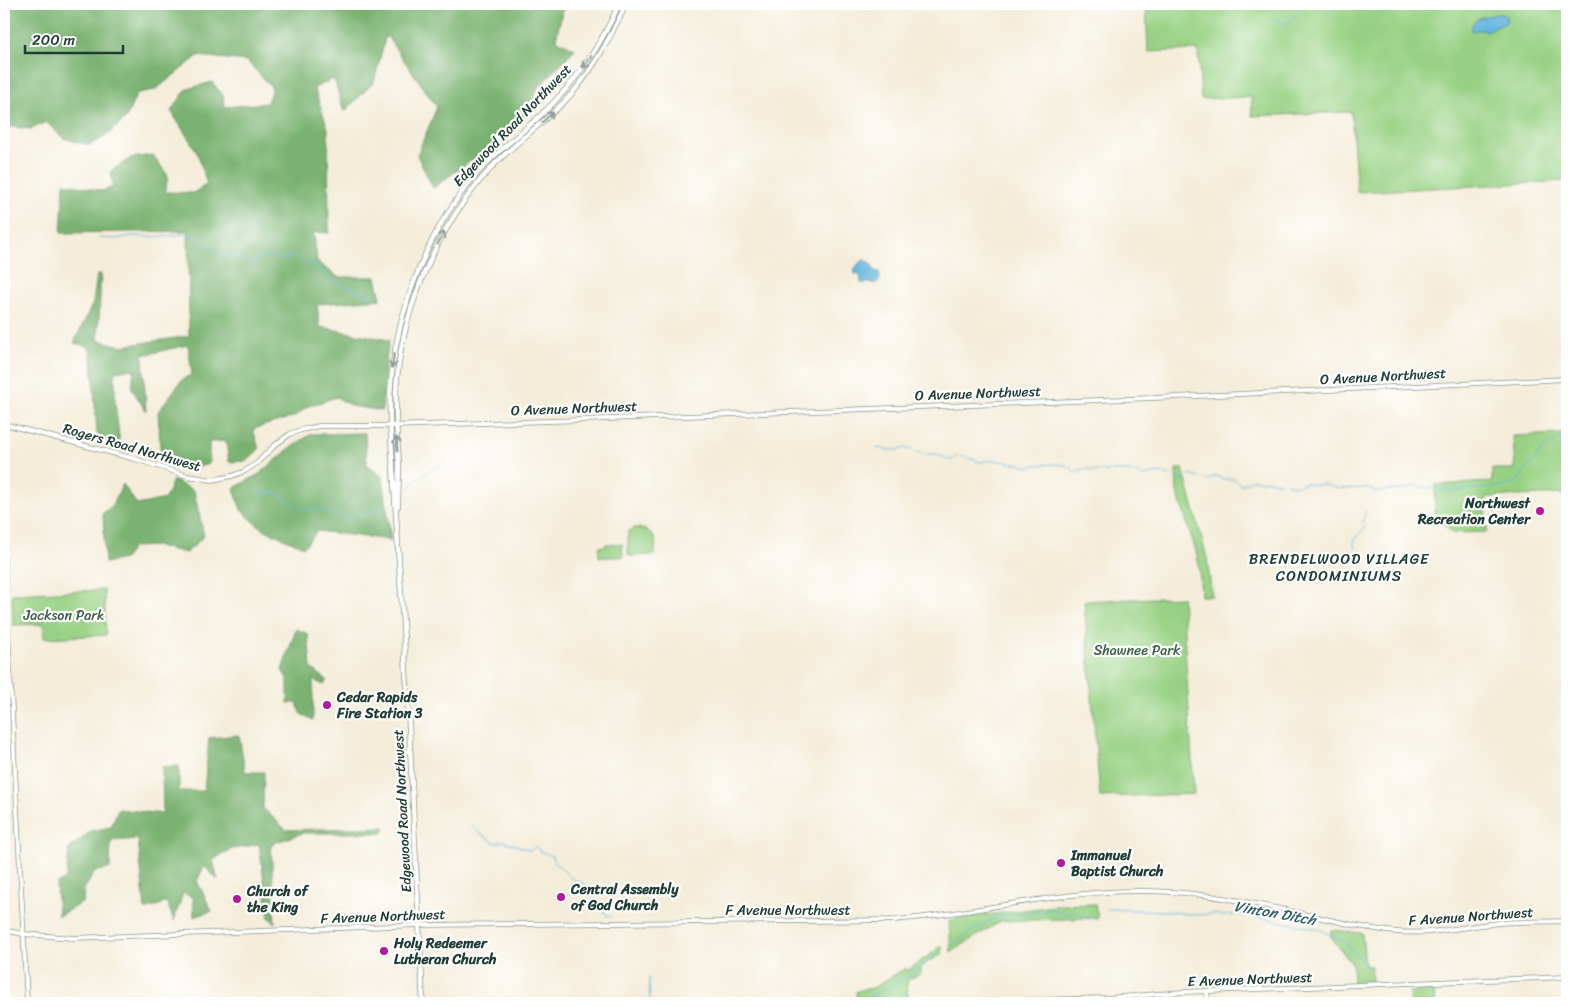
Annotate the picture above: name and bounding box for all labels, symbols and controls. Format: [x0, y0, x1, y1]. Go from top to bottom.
scale bar [25, 22, 122, 54]
text: 200 m [32, 27, 76, 53]
one-way arrow [582, 54, 592, 68]
street label: Edgewood Road Northwest [447, 58, 578, 193]
one-way arrow [541, 111, 554, 123]
one-way arrow [436, 230, 446, 245]
one-way arrow [388, 352, 398, 368]
street label: O Avenue Northwest [1319, 361, 1447, 392]
street label: O Avenue Northwest [914, 379, 1042, 408]
street label: O Avenue Northwest [510, 394, 638, 423]
street label: Rogers Road Northwest [60, 416, 204, 479]
one-way arrow [393, 436, 402, 452]
place label: Northwest Recreation Center [1417, 491, 1531, 532]
marker: Northwest Recreation Center [1534, 505, 1546, 517]
district label: BRENDELWOOD VILLAGE CONDOMINIUMS [1249, 546, 1430, 589]
park label: Jackson Park [23, 603, 104, 628]
park label: Shawnee Park [1094, 638, 1181, 663]
place label: Cedar Rapids Fire Station 3 [336, 685, 423, 726]
marker: Cedar Rapids Fire Station 3 [321, 699, 333, 711]
street label: Edgewood Road Northwest [386, 729, 419, 893]
place label: Immanuel Baptist Church [1070, 843, 1164, 884]
marker: Immanuel Baptist Church [1055, 857, 1067, 869]
place label: Central Assembly of God Church [570, 877, 679, 918]
place label: Church of the King [246, 879, 309, 920]
marker: Central Assembly of God Church [555, 891, 567, 903]
marker: Church of the King [231, 893, 243, 905]
water label: Vinton Ditch [1232, 893, 1319, 933]
street label: F Avenue Northwest [725, 898, 851, 923]
street label: F Avenue Northwest [1408, 900, 1534, 933]
street label: F Avenue Northwest [320, 902, 446, 931]
place label: Holy Redeemer Lutheran Church [393, 931, 497, 972]
marker: Holy Redeemer Lutheran Church [378, 945, 390, 957]
street label: E Avenue Northwest [1187, 965, 1313, 994]

